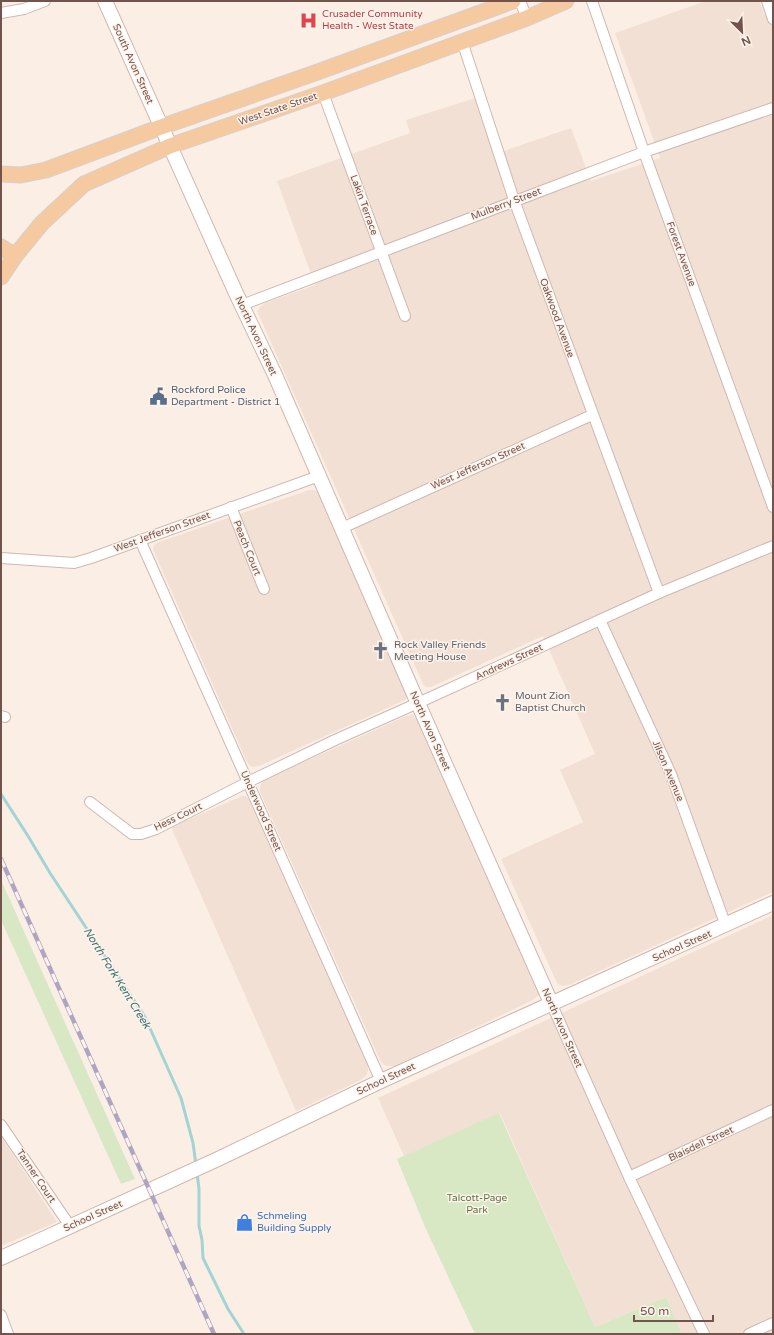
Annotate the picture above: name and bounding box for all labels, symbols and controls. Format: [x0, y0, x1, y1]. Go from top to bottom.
place label: Crusader Community Health - West State [322, 8, 423, 32]
hospital icon: Crusader Community Health - West State [299, 10, 319, 30]
north arrow [722, 12, 762, 52]
street label: South Avon Street [110, 22, 156, 106]
text: N [739, 33, 753, 48]
street label: West State Street [237, 90, 319, 128]
street label: Lakin Terrace [348, 173, 381, 237]
street label: Mulberry Street [469, 185, 543, 223]
street label: Forest Avenue [664, 220, 698, 288]
street label: Oakwood Avenue [537, 277, 577, 360]
street label: North Avon Street [232, 294, 280, 378]
place label: Rockford Police Department - District 1 [171, 384, 280, 408]
public building icon: Rockford Police Department - District 1 [148, 386, 168, 406]
street label: West Jefferson Street [429, 440, 527, 492]
street label: West Jefferson Street [112, 509, 212, 555]
street label: Peach Court [230, 519, 264, 578]
place label: Rock Valley Friends Meeting House [394, 639, 486, 663]
church icon: Rock Valley Friends Meeting House [371, 641, 391, 661]
street label: Andrews Street [473, 641, 545, 683]
street label: North Avon Street [407, 689, 453, 773]
place label: Mount Zion Baptist Church [515, 690, 586, 714]
church icon: Mount Zion Baptist Church [492, 692, 512, 712]
street label: Jilson Avenue [650, 739, 686, 804]
street label: Underwood Street [238, 769, 284, 853]
street label: Hess Court [152, 800, 204, 834]
water label: North Fork Kent Creek [81, 925, 154, 1032]
street label: School Street [651, 928, 714, 964]
street label: North Avon Street [539, 986, 585, 1070]
street label: School Street [355, 1060, 417, 1098]
street label: Blaisdell Street [667, 1124, 736, 1164]
street label: Tanner Court [14, 1147, 58, 1205]
park label: Talcott-Page Park [447, 1192, 508, 1216]
street label: School Street [62, 1198, 125, 1234]
place label: Schmeling Building Supply [257, 1210, 332, 1234]
shop icon: Schmeling Building Supply [234, 1212, 254, 1232]
scale bar [634, 1297, 713, 1323]
text: 50 m [640, 1304, 669, 1318]

